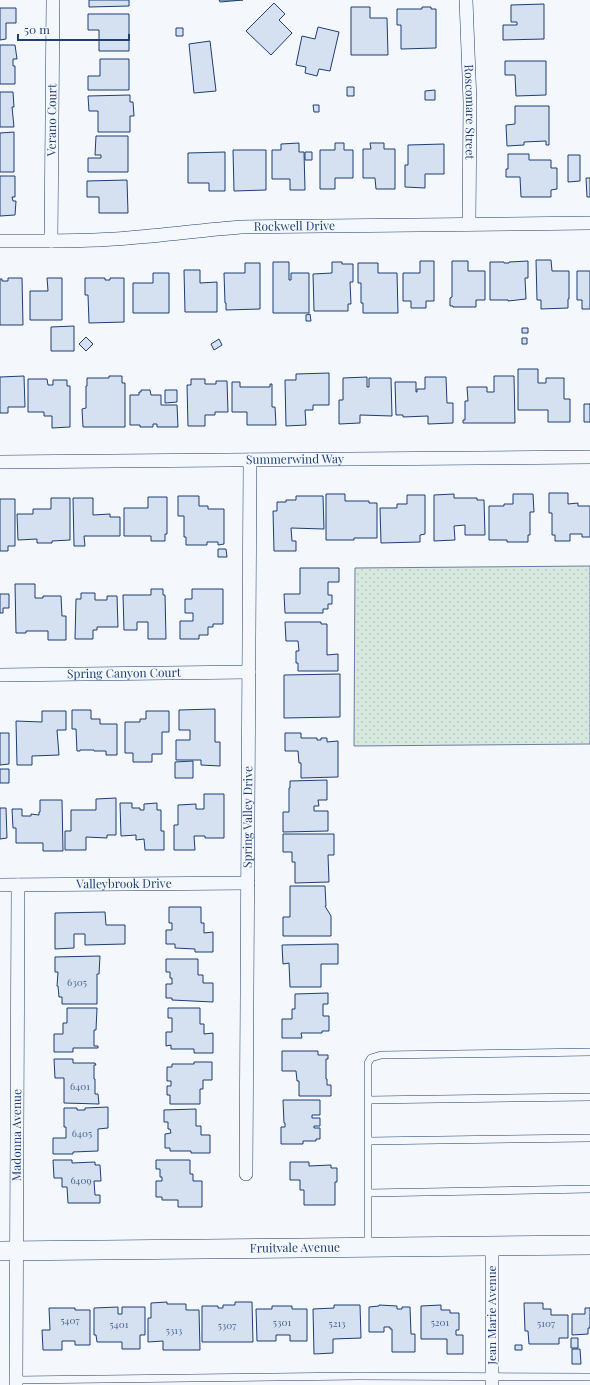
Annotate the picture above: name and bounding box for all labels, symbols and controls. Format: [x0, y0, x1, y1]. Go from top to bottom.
scale bar [18, 16, 129, 42]
text: 50 m [24, 21, 50, 37]
street label: Roscomare Street [462, 64, 479, 160]
street label: Verano Court [43, 83, 59, 157]
street label: Rockwell Drive [254, 217, 335, 234]
street label: Summerwind Way [246, 450, 344, 467]
street label: Spring Canyon Court [67, 664, 182, 681]
street label: Spring Valley Drive [239, 766, 255, 868]
street label: Valleybrook Drive [75, 875, 172, 891]
house number: 6305 [67, 975, 87, 989]
house number: 6401 [70, 1079, 90, 1093]
street label: Madonna Avenue [8, 1089, 24, 1181]
house number: 6405 [72, 1126, 92, 1140]
house number: 6409 [70, 1173, 92, 1187]
street label: Fruitvale Avenue [250, 1239, 340, 1255]
street label: Jean Marie Avenue [483, 1265, 499, 1366]
house number: 5407 [60, 1313, 80, 1327]
house number: 5301 [273, 1315, 291, 1329]
house number: 5201 [431, 1315, 450, 1329]
house number: 5213 [329, 1316, 346, 1330]
house number: 5107 [537, 1316, 555, 1330]
house number: 5401 [110, 1317, 129, 1331]
house number: 5307 [218, 1318, 236, 1332]
house number: 5313 [166, 1323, 183, 1337]

